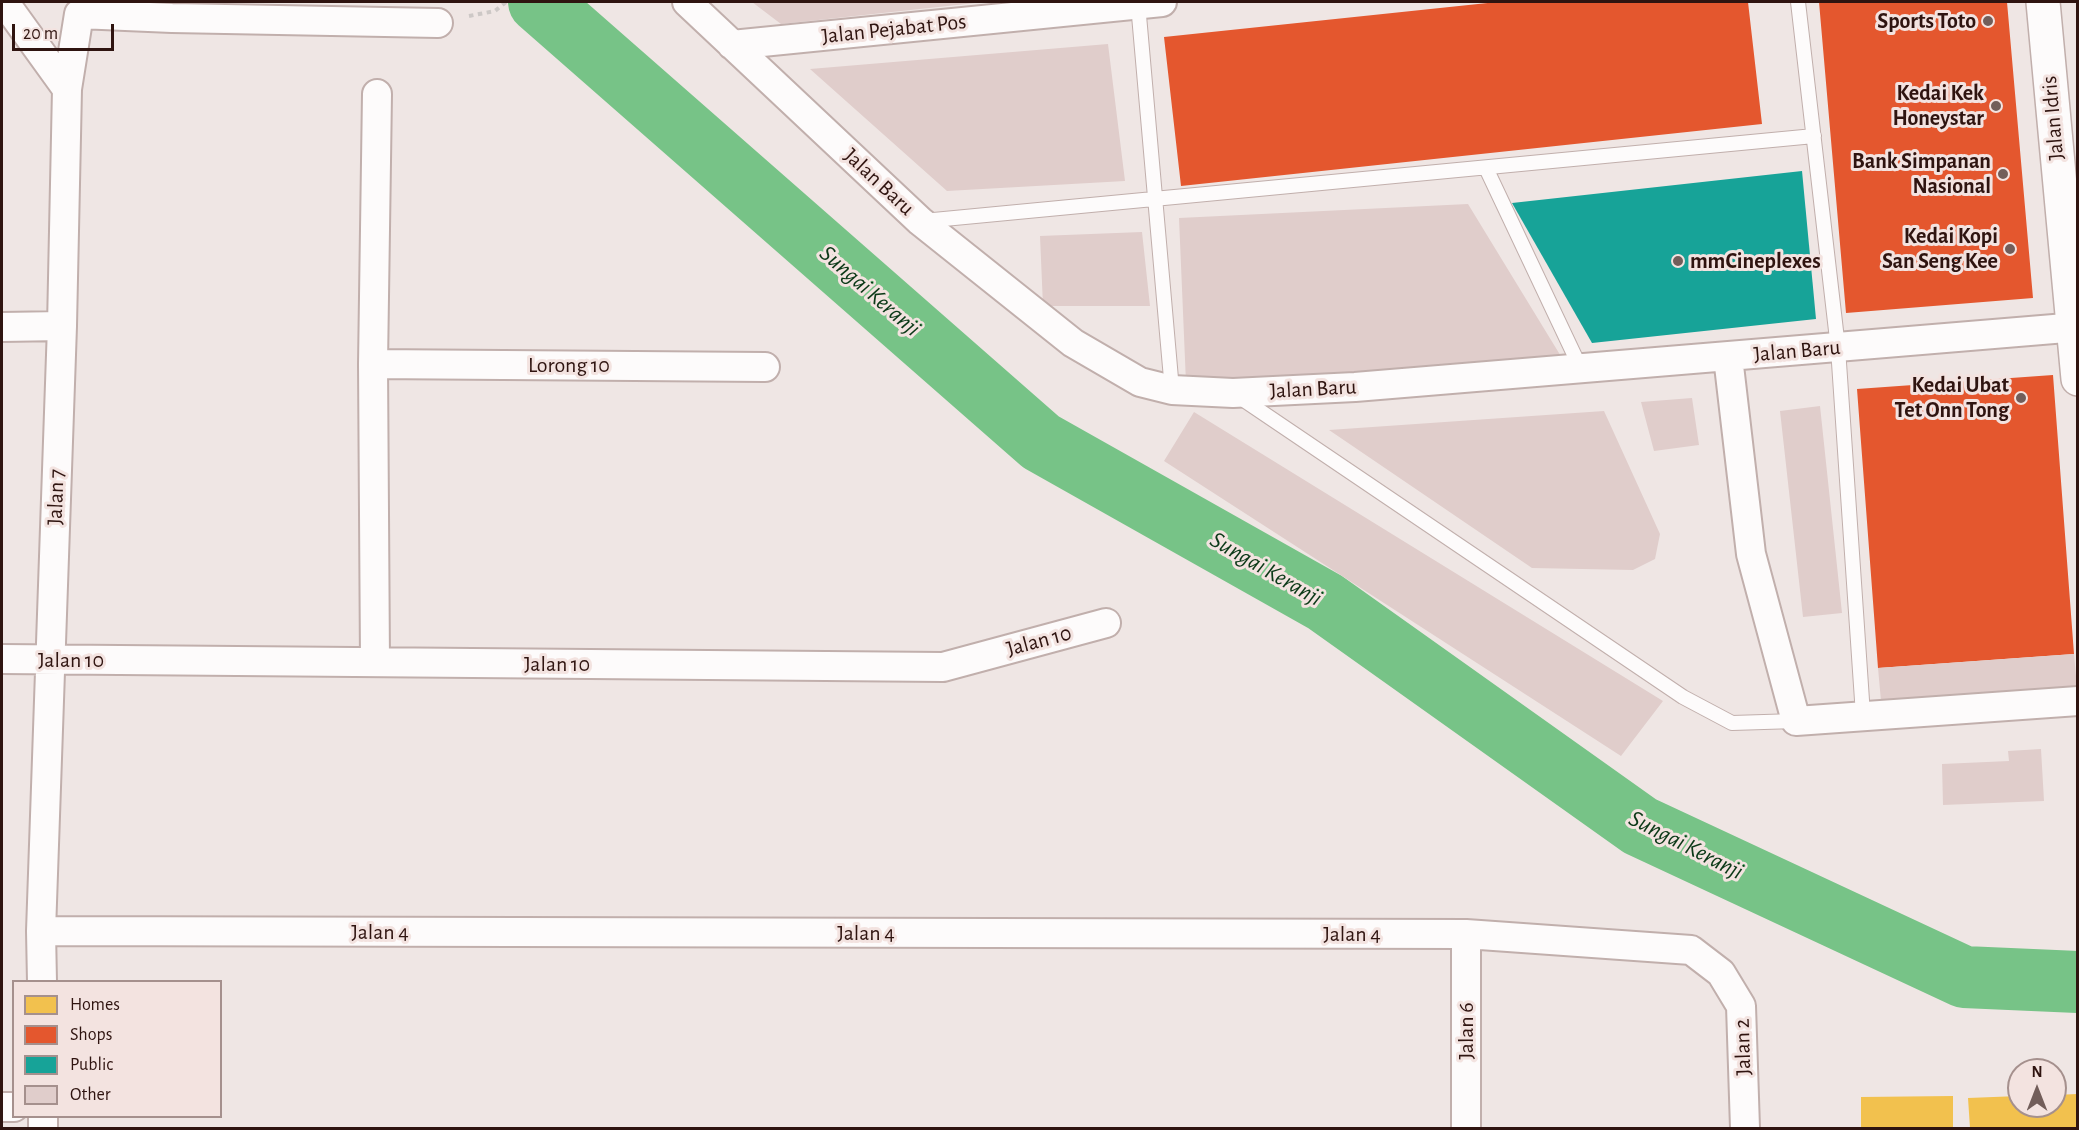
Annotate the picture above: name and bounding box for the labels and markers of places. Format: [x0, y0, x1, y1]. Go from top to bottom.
place label: Sports Toto [1877, 8, 1976, 34]
marker: Sports Toto [1981, 14, 1995, 28]
place label: Kedai Kek Honeystar [1893, 80, 1984, 132]
marker: Kedai Kek Honeystar [1989, 99, 2003, 113]
place label: Bank Simpanan Nasional [1852, 148, 1991, 200]
marker: Bank Simpanan Nasional [1996, 167, 2010, 181]
place label: Kedai Kopi San Seng Kee [1882, 223, 1998, 274]
marker: Kedai Kopi San Seng Kee [2003, 242, 2017, 256]
place label: mmCineplexes [1690, 248, 1821, 274]
marker: mmCineplexes [1671, 254, 1685, 268]
place label: Kedai Ubat Tet Onn Tong [1895, 372, 2009, 424]
marker: Kedai Ubat Tet Onn Tong [2014, 391, 2028, 405]

